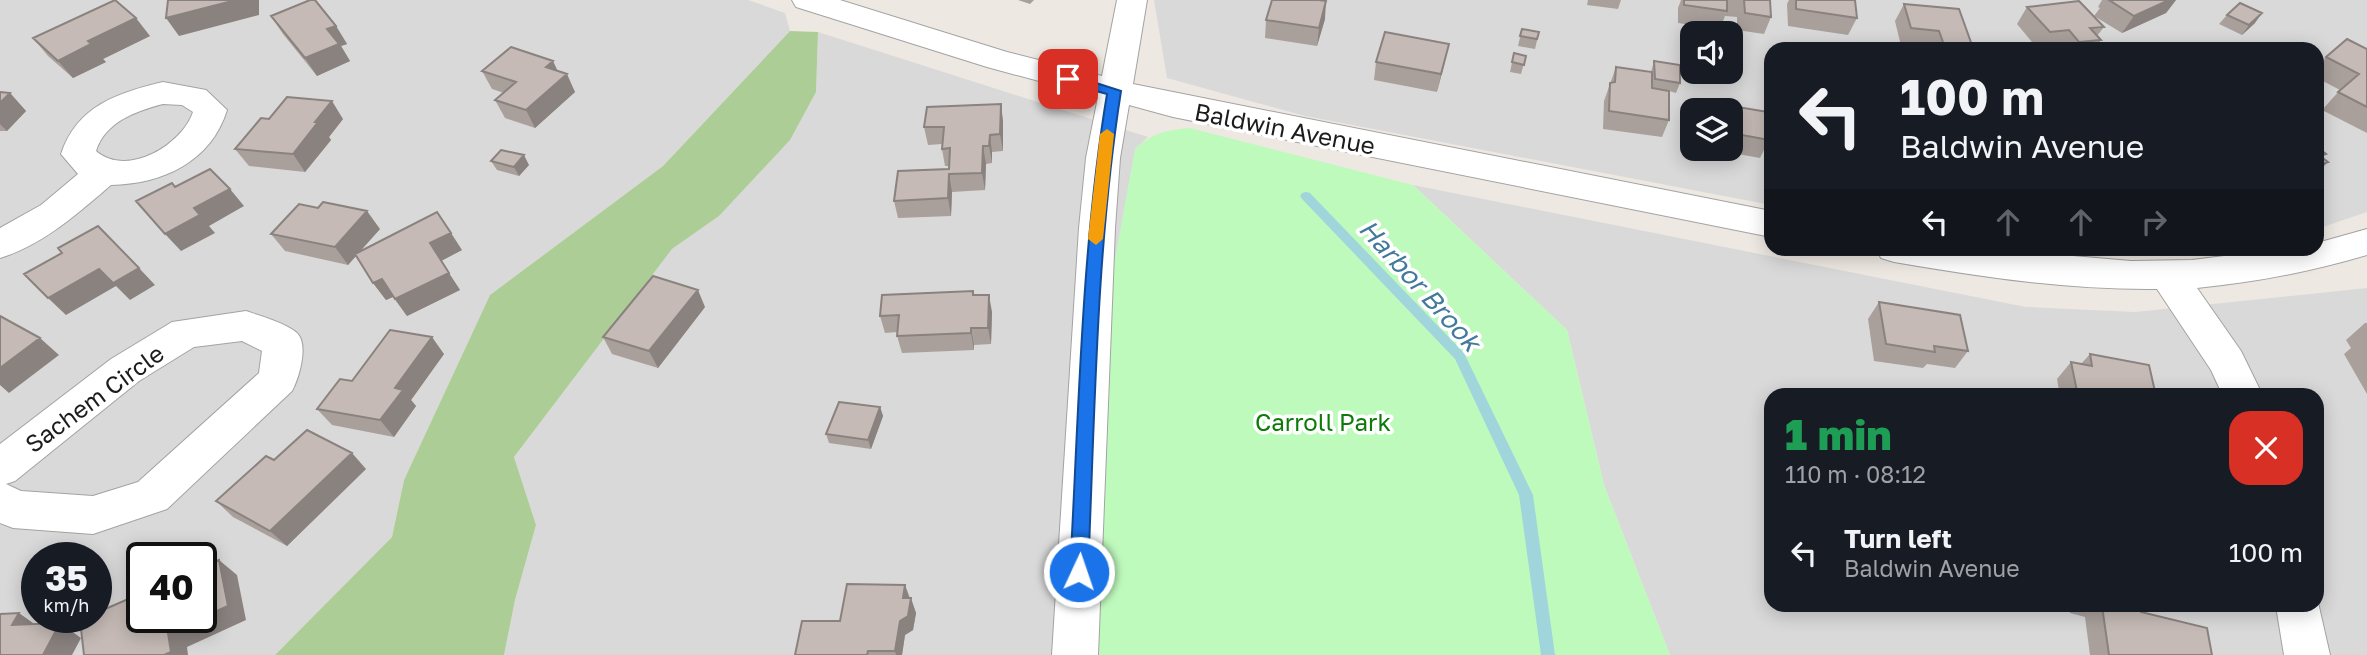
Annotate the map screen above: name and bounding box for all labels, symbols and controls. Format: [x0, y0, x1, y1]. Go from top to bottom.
map controls [1680, 21, 1743, 161]
button: sound [1680, 21, 1743, 84]
pin [1038, 49, 1098, 109]
icon: arrive [1049, 60, 1087, 98]
text: 100 m [1900, 67, 2044, 126]
icon: left [1785, 70, 1876, 161]
street label: Baldwin Avenue [1192, 96, 1378, 160]
button: layers [1680, 98, 1743, 161]
text: Baldwin Avenue [1900, 127, 2144, 165]
icon: left [1916, 203, 1954, 241]
icon: ahead [1989, 203, 2027, 241]
icon: ahead [2062, 203, 2100, 241]
icon: right [2135, 203, 2173, 241]
water label: Harbor Brook [1353, 213, 1489, 359]
street label: Sachem Circle [19, 338, 169, 458]
park label: Carroll Park [1255, 407, 1391, 436]
text: 1 min [1785, 409, 1892, 459]
button: close [2229, 411, 2303, 485]
text: 110 m · 08:12 [1785, 460, 1926, 488]
text: Turn left [1844, 523, 1952, 554]
icon: left [1785, 534, 1823, 572]
position arrow [1042, 535, 1116, 609]
text: 100 m [2229, 537, 2303, 568]
speed limit sign: 40 [126, 542, 217, 633]
text: Baldwin Avenue [1844, 554, 2020, 582]
text: 35 [45, 557, 88, 599]
text: km/h [44, 594, 89, 616]

